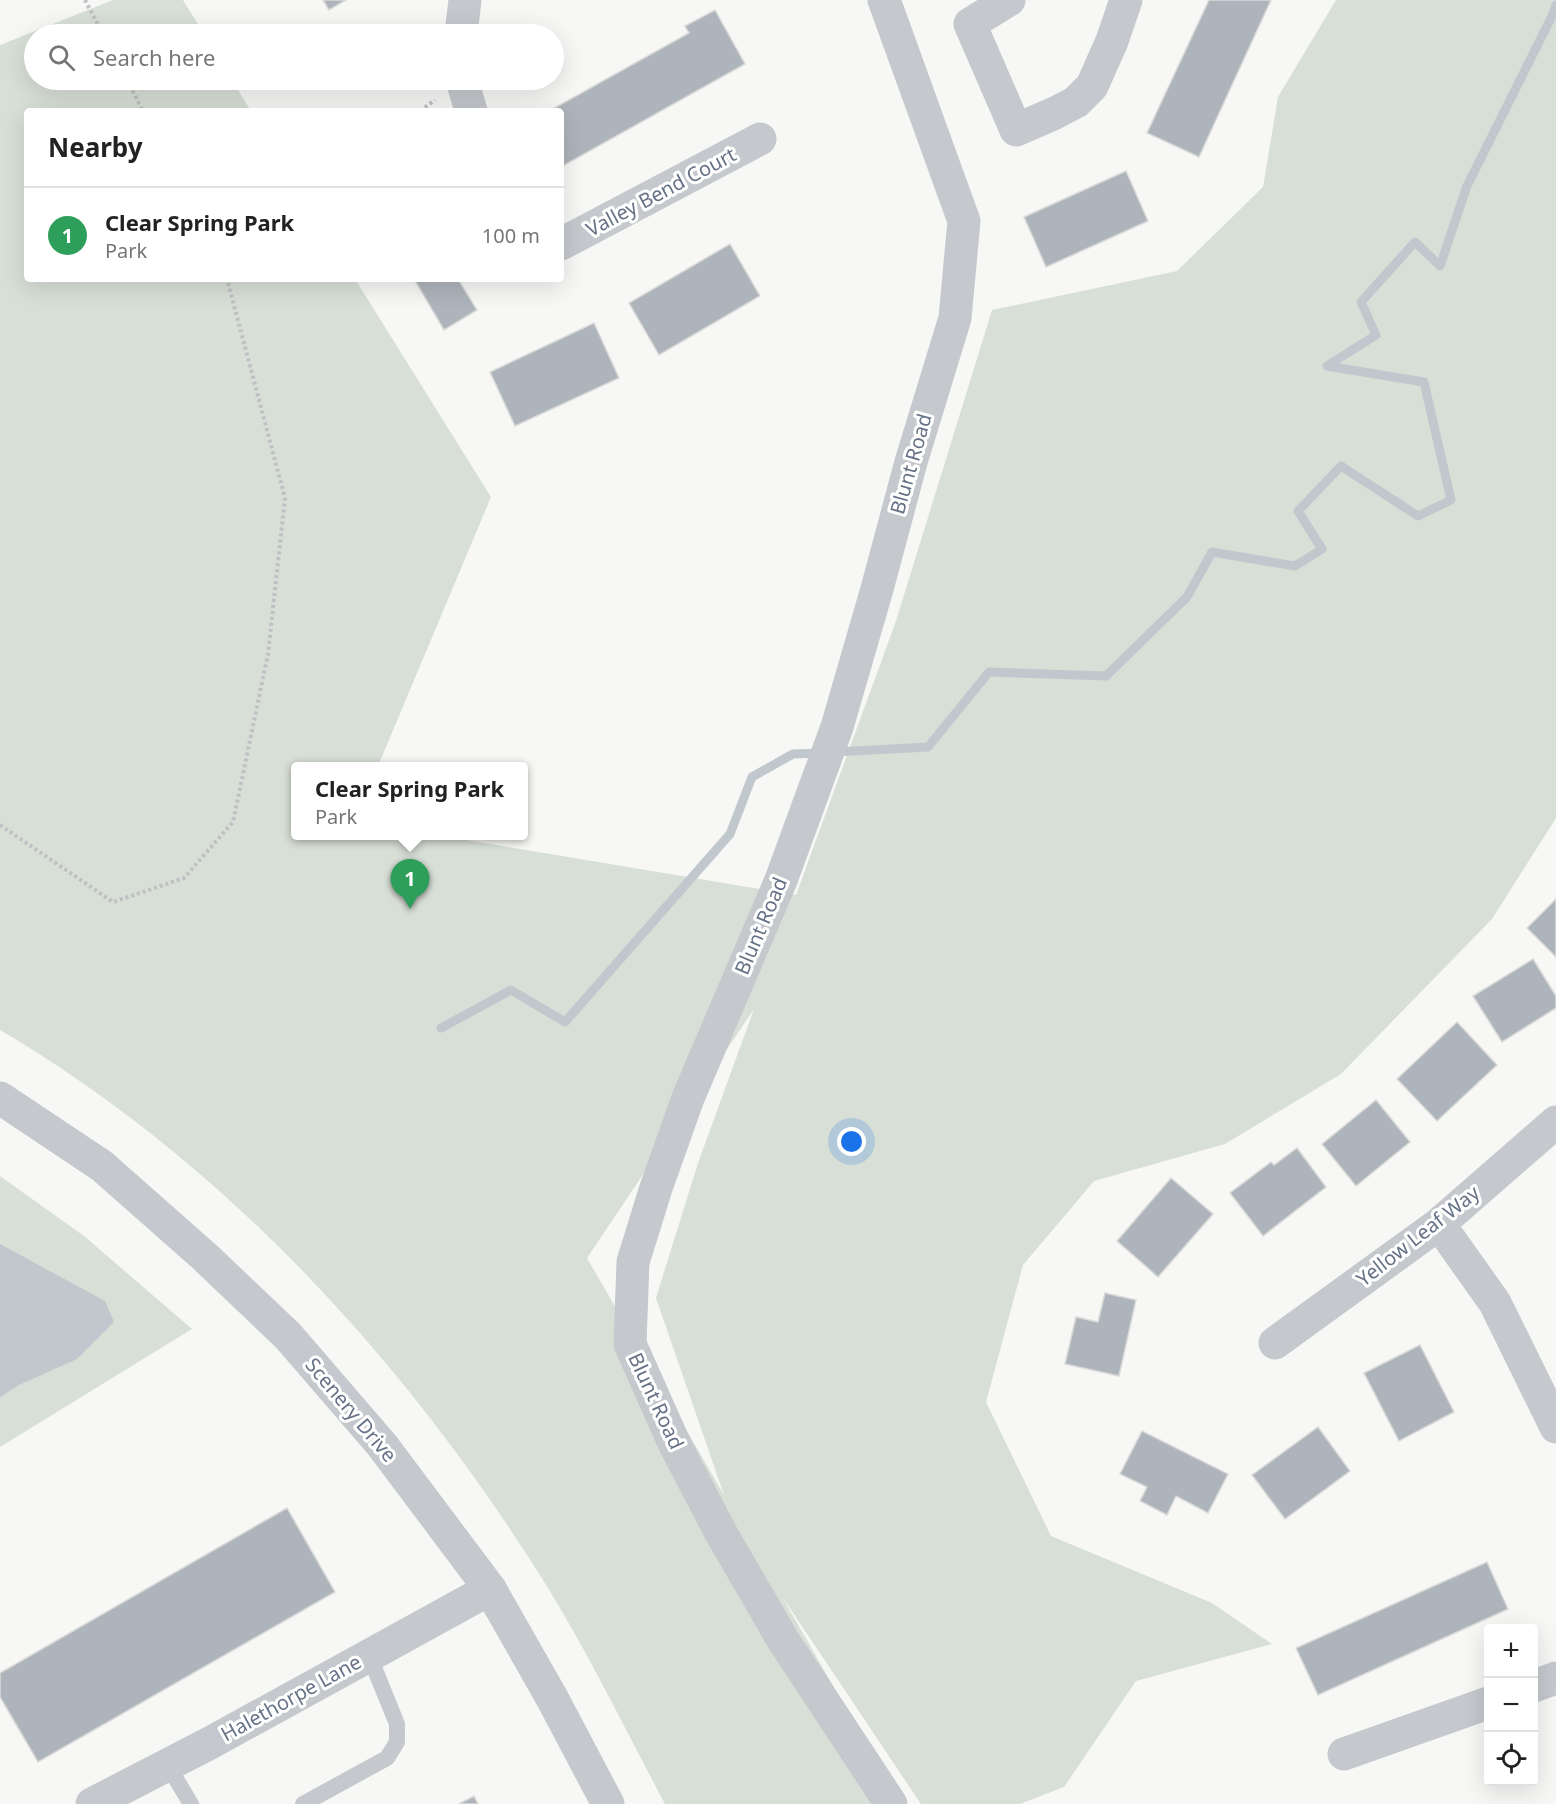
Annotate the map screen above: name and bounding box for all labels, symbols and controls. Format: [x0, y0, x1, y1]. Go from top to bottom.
search box [24, 24, 564, 90]
icon: search [45, 41, 78, 74]
text: Search here [93, 42, 215, 72]
text: Nearby [48, 129, 143, 165]
street label: Valley Bend Court [581, 141, 740, 242]
text: Clear Spring Park [105, 207, 294, 237]
text: 1 [62, 222, 73, 249]
text: 100 m [482, 222, 540, 249]
text: Park [105, 237, 147, 264]
street label: Blunt Road [883, 410, 938, 517]
popup [291, 762, 528, 840]
text: Clear Spring Park [315, 773, 504, 803]
text: Park [315, 803, 357, 830]
pin: 1 [390, 860, 430, 909]
street label: Blunt Road [728, 873, 793, 979]
your location [837, 1127, 866, 1156]
street label: Yellow Leaf Way [1351, 1179, 1485, 1292]
street label: Blunt Road [622, 1348, 691, 1453]
street label: Scenery Drive [300, 1352, 403, 1468]
map controls [1484, 1624, 1538, 1786]
button: + [1484, 1624, 1538, 1678]
street label: Halethorpe Lane [216, 1648, 366, 1747]
button: − [1484, 1678, 1538, 1732]
button: locate [1484, 1732, 1538, 1786]

